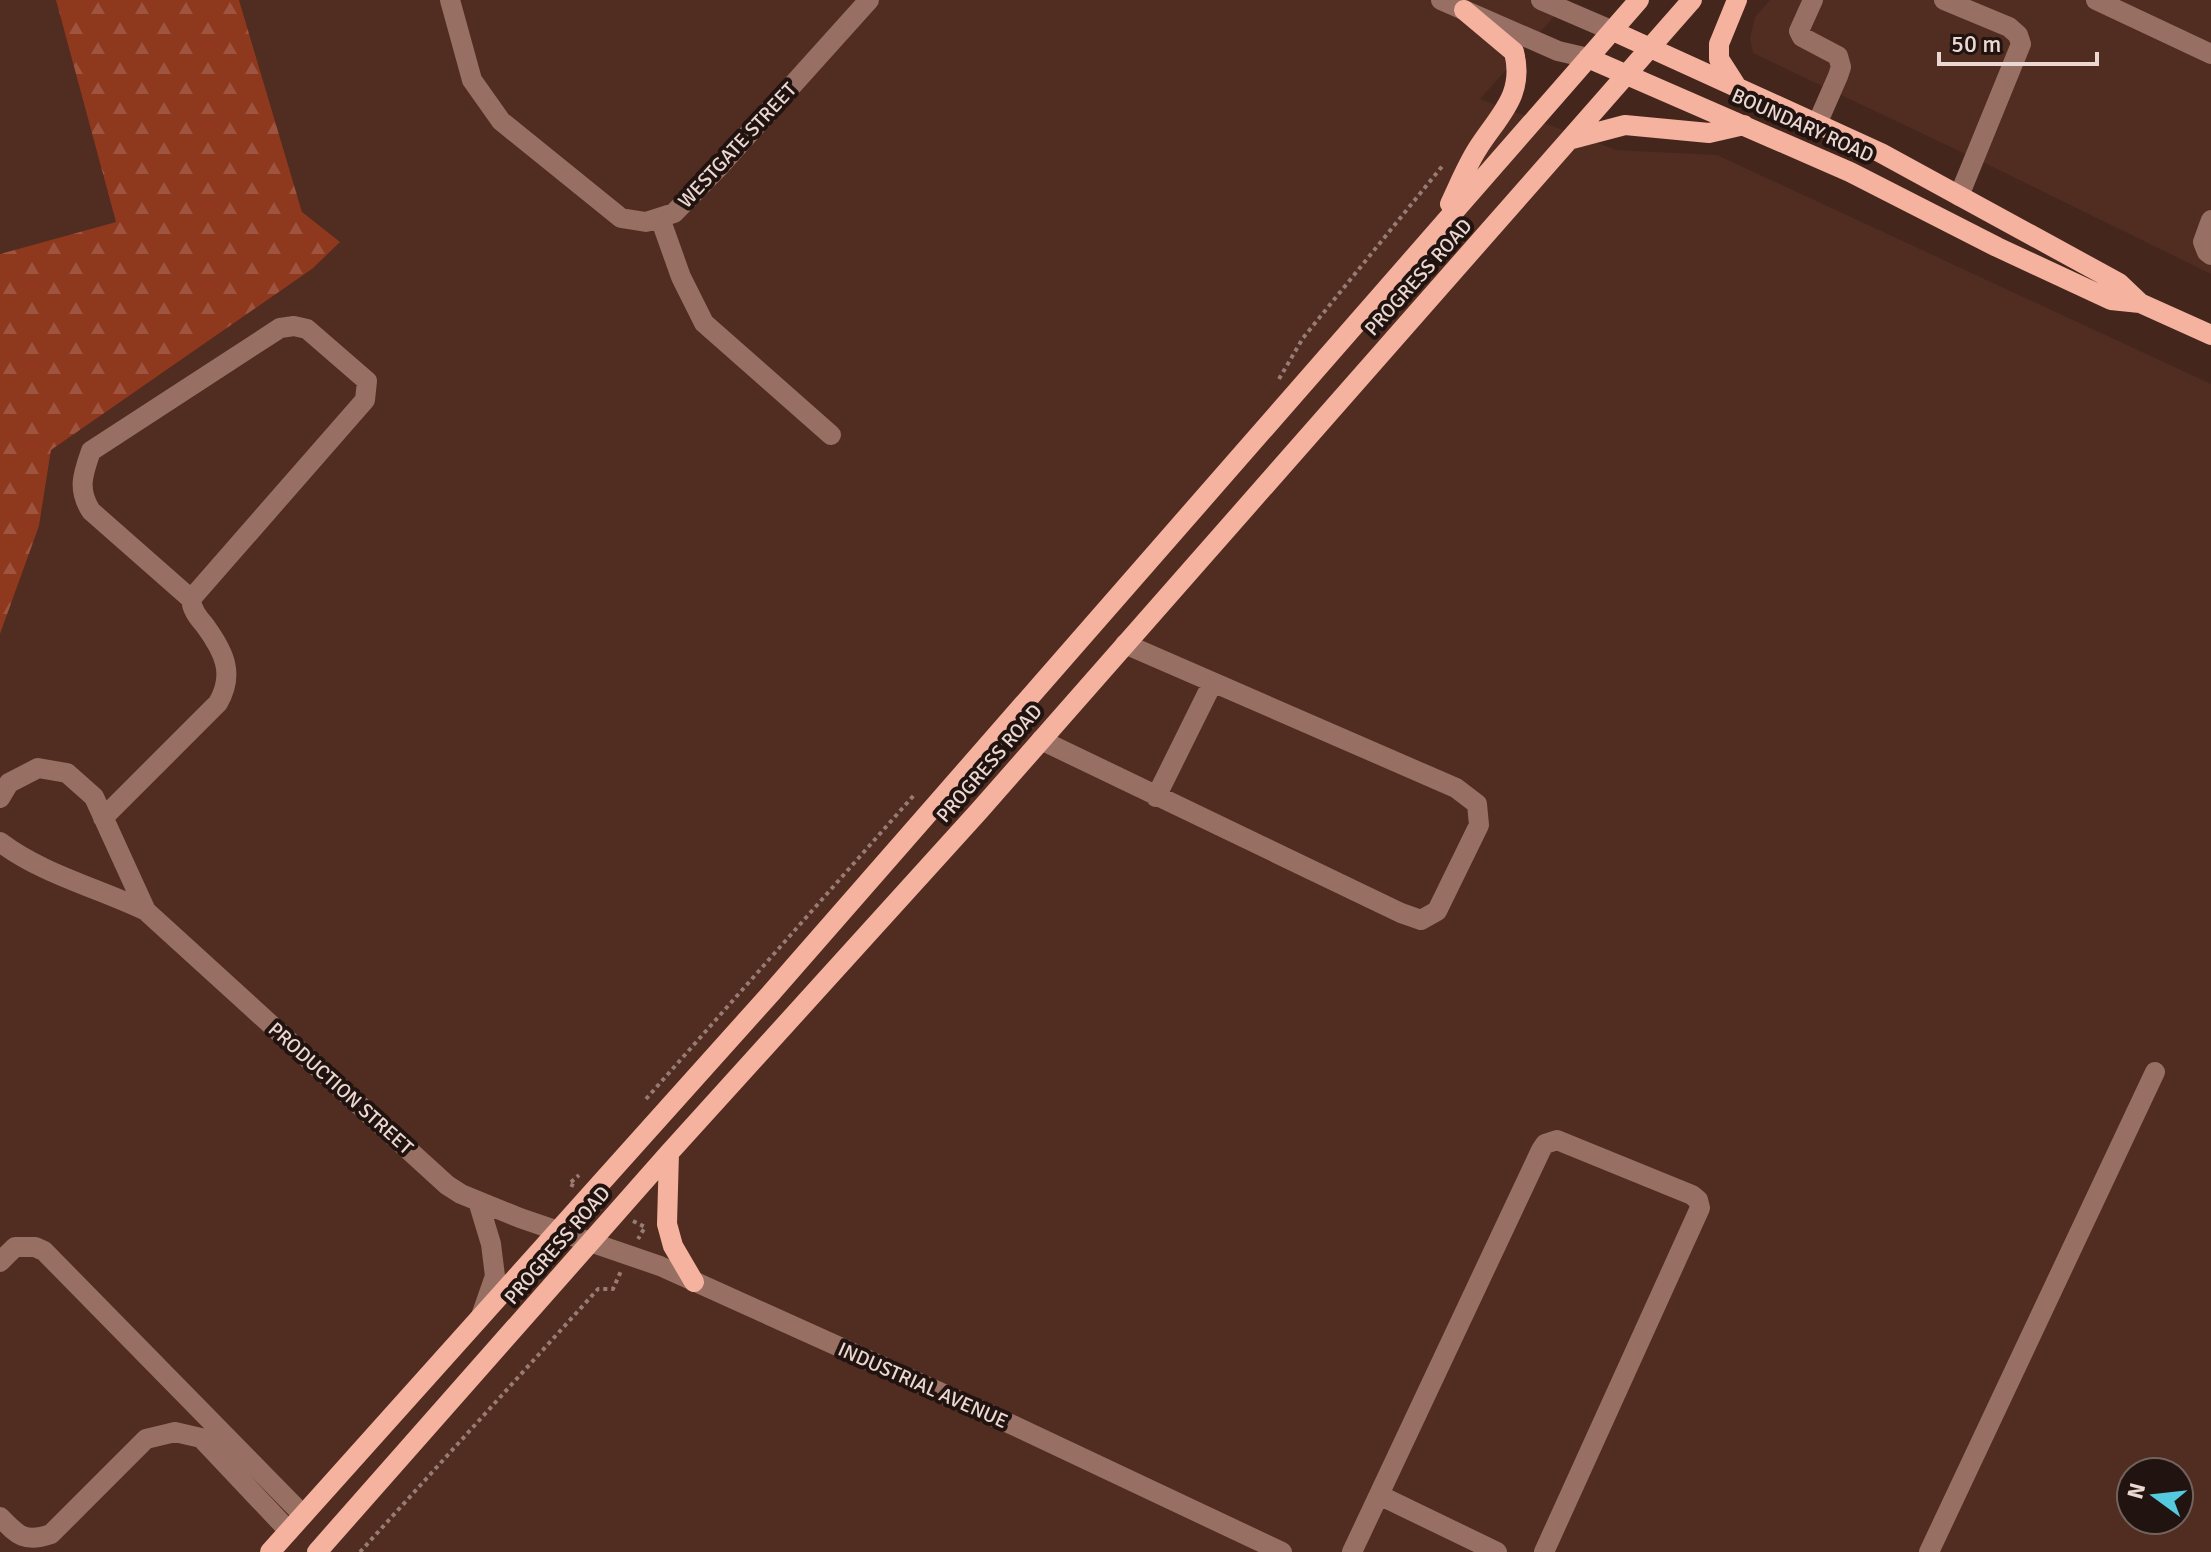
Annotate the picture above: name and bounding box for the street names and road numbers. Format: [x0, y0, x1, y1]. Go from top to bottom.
street label: WESTGATE STREET [673, 77, 802, 213]
street label: BOUNDARY ROAD [1728, 83, 1878, 168]
street label: PROGRESS ROAD [1359, 214, 1477, 341]
street label: PROGRESS ROAD [931, 699, 1048, 828]
street label: PRODUCTION STREET [263, 1017, 418, 1160]
street label: PROGRESS ROAD [499, 1181, 616, 1310]
street label: INDUSTRIAL AVENUE [834, 1337, 1012, 1434]

